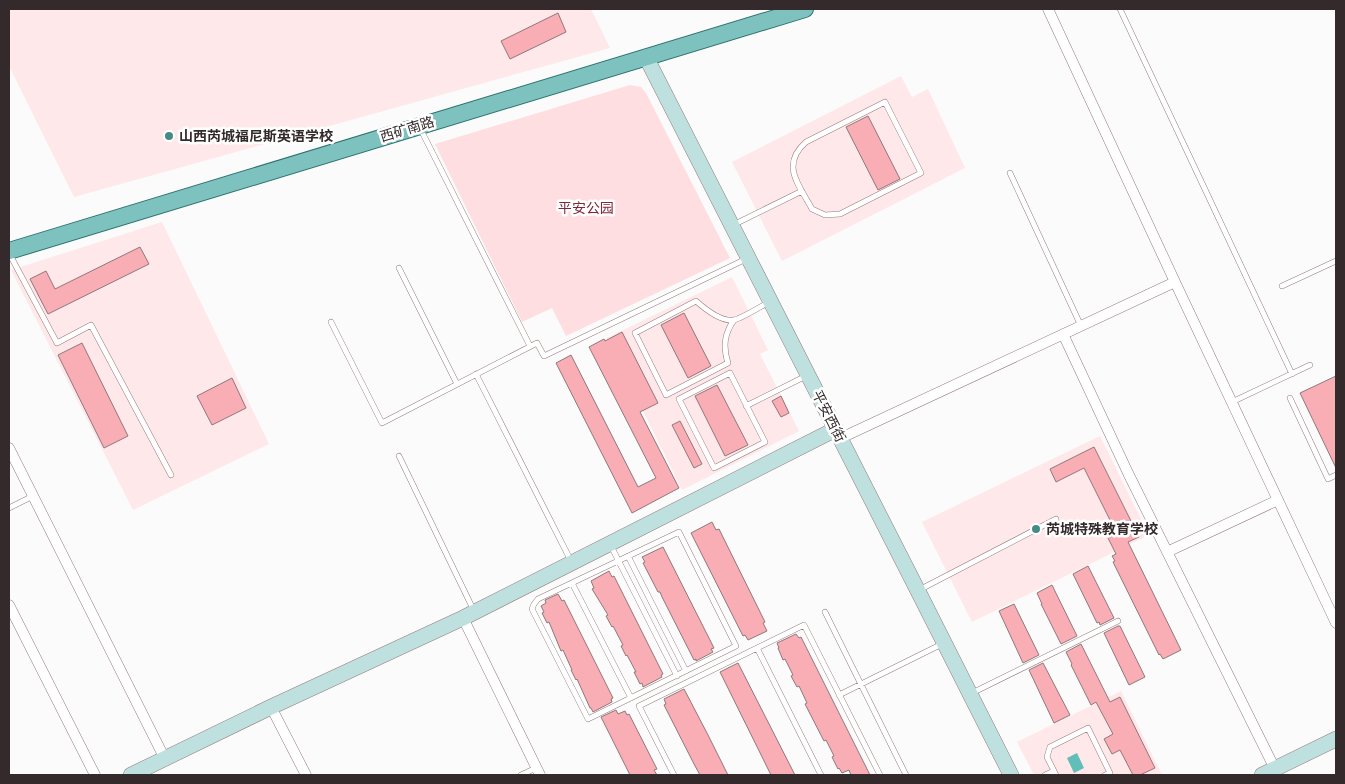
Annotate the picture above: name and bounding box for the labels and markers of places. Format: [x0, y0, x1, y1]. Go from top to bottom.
place label: 山西芮城福尼斯英语学校 [179, 128, 333, 144]
marker: 山西芮城福尼斯英语学校 [163, 130, 175, 142]
place label: 芮城特殊教育学校 [1046, 521, 1158, 537]
marker: 芮城特殊教育学校 [1030, 523, 1042, 535]

